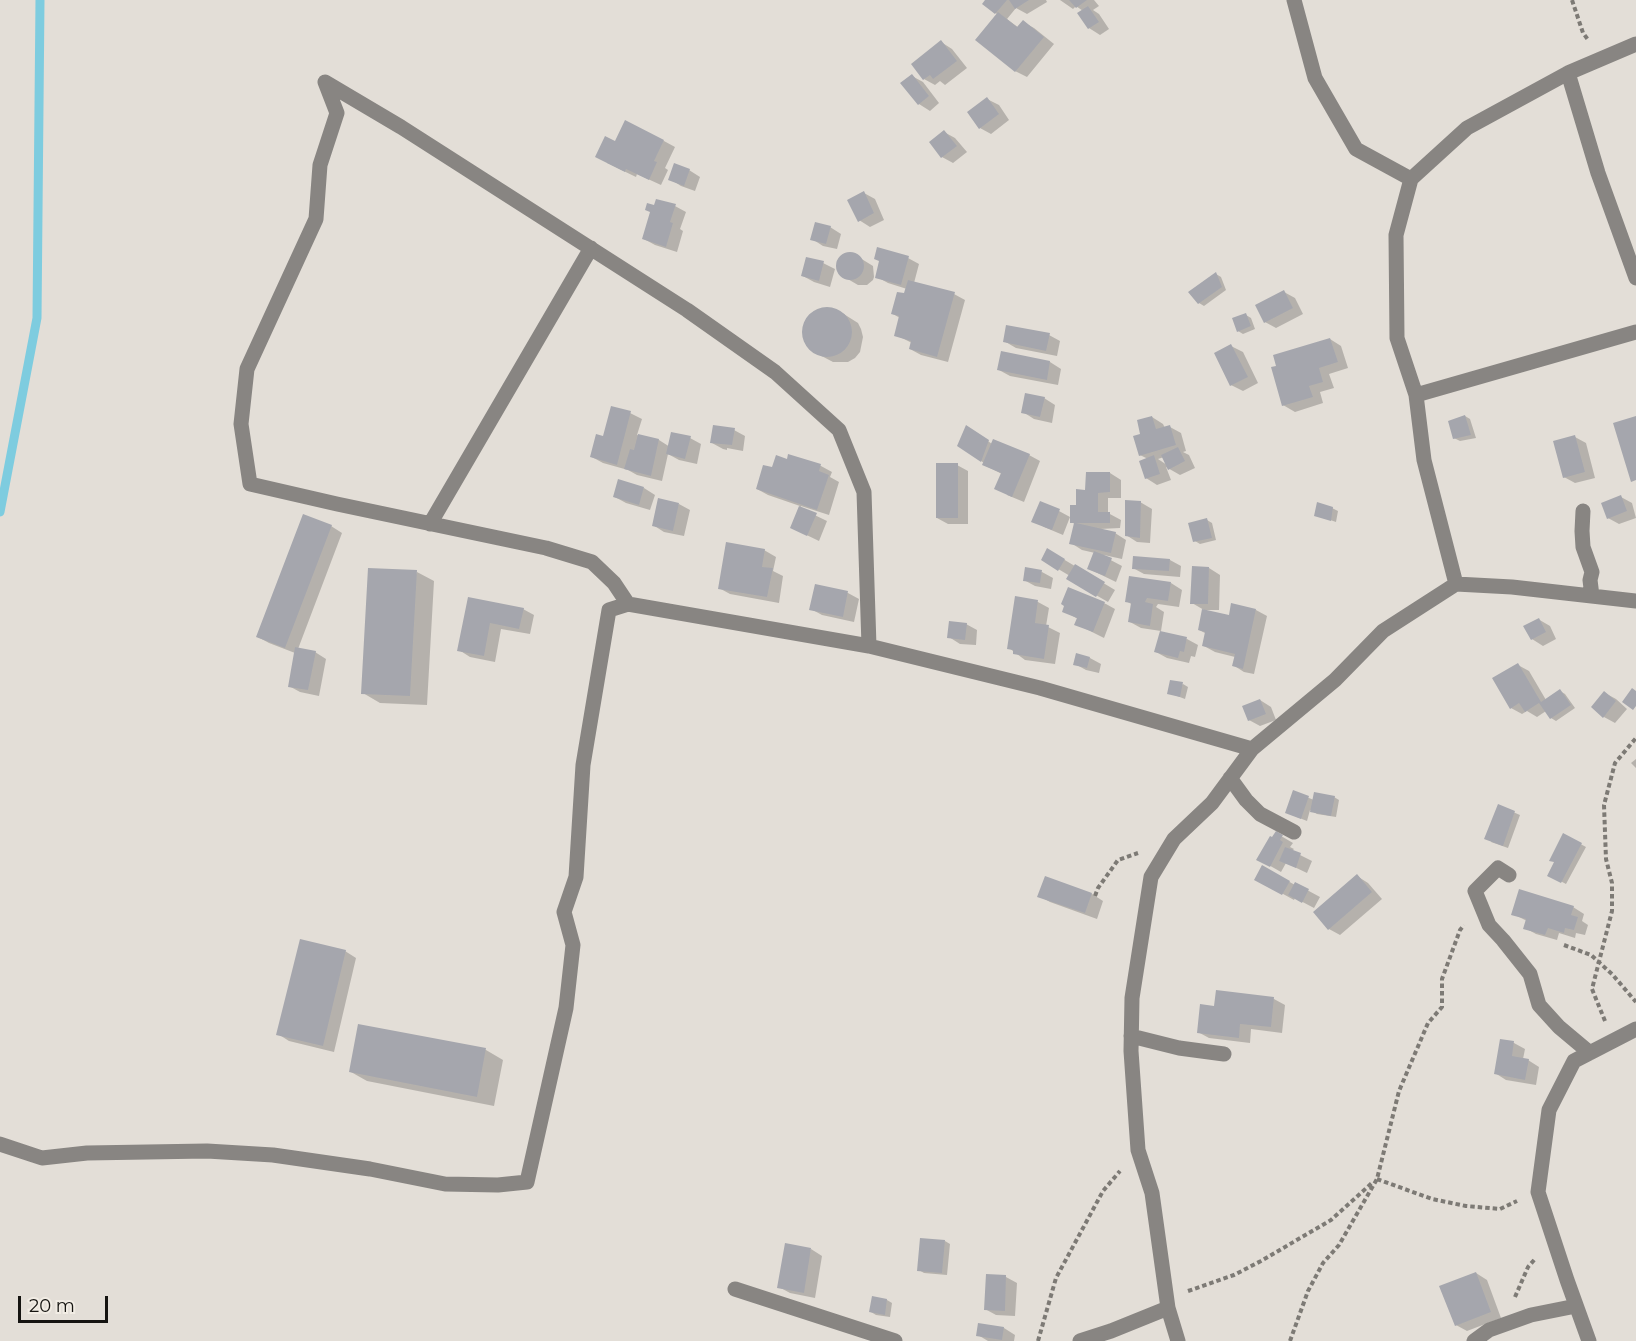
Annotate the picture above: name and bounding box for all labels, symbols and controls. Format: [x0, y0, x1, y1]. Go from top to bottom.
scale bar [21, 1284, 111, 1322]
text: 20 m [29, 1295, 75, 1317]

